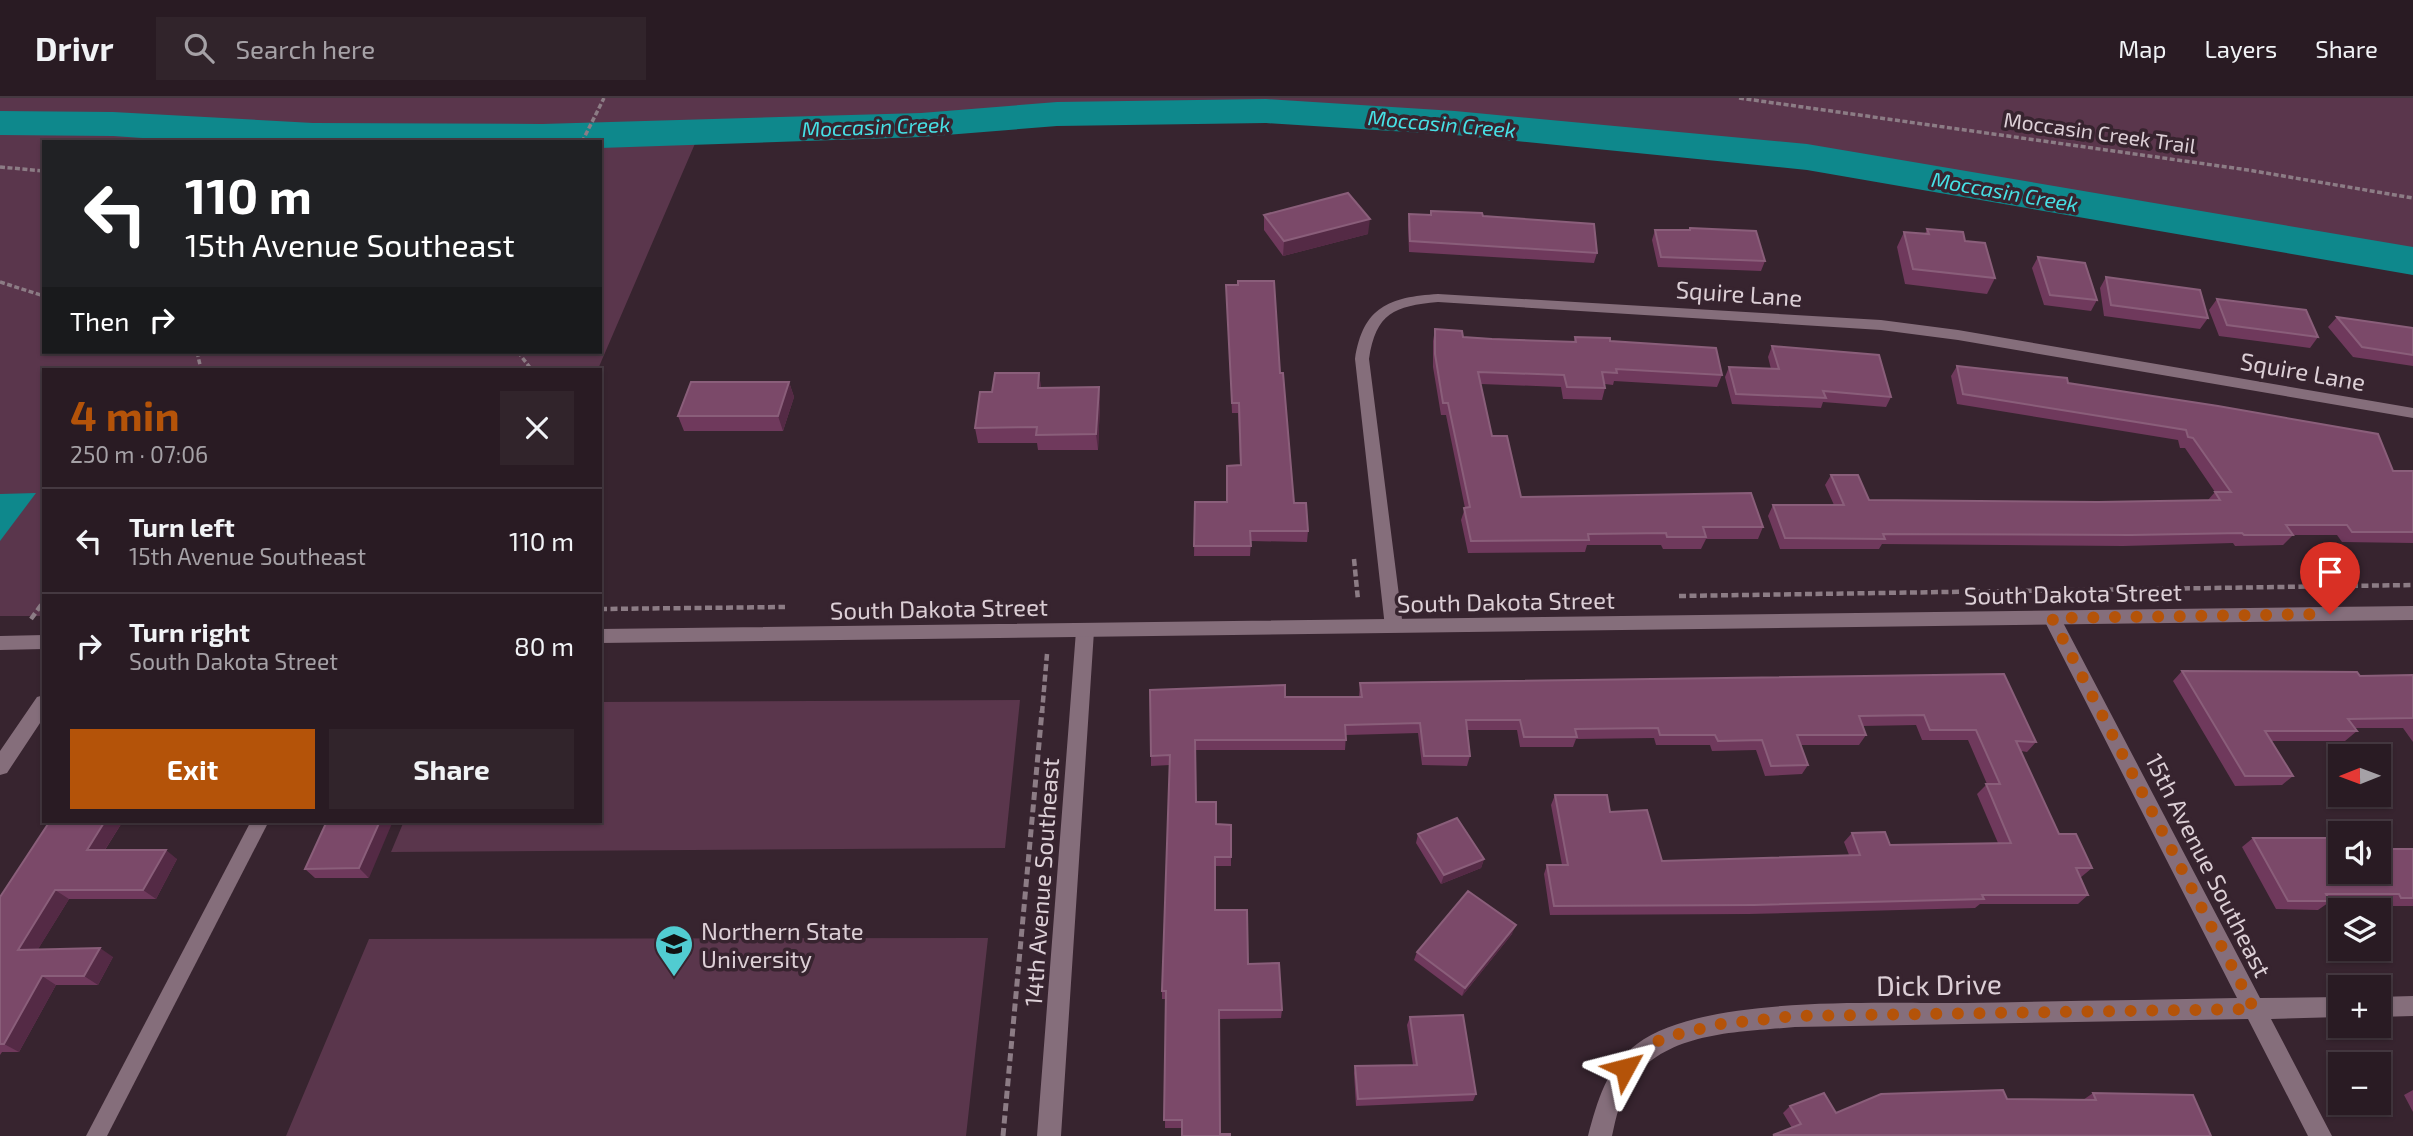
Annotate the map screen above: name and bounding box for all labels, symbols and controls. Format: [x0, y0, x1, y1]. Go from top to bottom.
search box [156, 17, 646, 80]
text: Drivr [35, 28, 114, 68]
icon: search [180, 29, 218, 67]
text: Search here [236, 33, 375, 64]
text: Map [2118, 34, 2166, 63]
text: Layers [2204, 34, 2277, 63]
text: Share [2315, 34, 2378, 63]
water label: Moccasin Creek [1367, 104, 1517, 142]
street label: Moccasin Creek Trail [2002, 106, 2199, 158]
water label: Moccasin Creek [801, 111, 951, 141]
text: 110 m [185, 165, 312, 224]
water label: Moccasin Creek [1930, 166, 2080, 216]
icon: left [70, 168, 161, 259]
text: 15th Avenue Southeast [185, 225, 515, 263]
street label: Squire Lane [1675, 274, 1803, 312]
icon: right [143, 301, 181, 339]
text: Then [70, 305, 129, 336]
street label: Squire Lane [2238, 346, 2368, 396]
text: 4 min [70, 389, 180, 439]
button: close [500, 391, 574, 465]
text: 250 m · 07:06 [70, 440, 208, 468]
text: Turn left [129, 511, 235, 542]
icon: left [70, 522, 108, 560]
text: 110 m [509, 525, 574, 556]
text: 15th Avenue Southeast [129, 542, 366, 570]
pin [2300, 542, 2360, 614]
icon: arrive [2311, 553, 2349, 591]
street label: South Dakota Street [1964, 577, 2182, 609]
street label: South Dakota Street [1397, 585, 1615, 617]
street label: South Dakota Street [830, 592, 1048, 624]
text: Turn right [129, 616, 250, 647]
icon: right [70, 627, 108, 665]
text: 80 m [514, 630, 574, 661]
text: South Dakota Street [129, 647, 338, 675]
button: Exit [70, 729, 315, 809]
button: Share [329, 729, 574, 809]
north arrow [2328, 744, 2390, 807]
map controls [2328, 744, 2391, 1115]
street label: 15th Avenue Southeast [2140, 748, 2278, 982]
street label: 14th Avenue Southeast [1018, 757, 1064, 1007]
button: sound [2328, 821, 2391, 884]
button: layers [2328, 898, 2391, 961]
place label: Northern State University [701, 916, 864, 973]
school or university icon: Northern State University [653, 923, 695, 978]
street label: Dick Drive [1876, 966, 2002, 1002]
button: + [2328, 975, 2391, 1038]
position arrow [1588, 1031, 1662, 1105]
button: − [2328, 1052, 2391, 1115]

